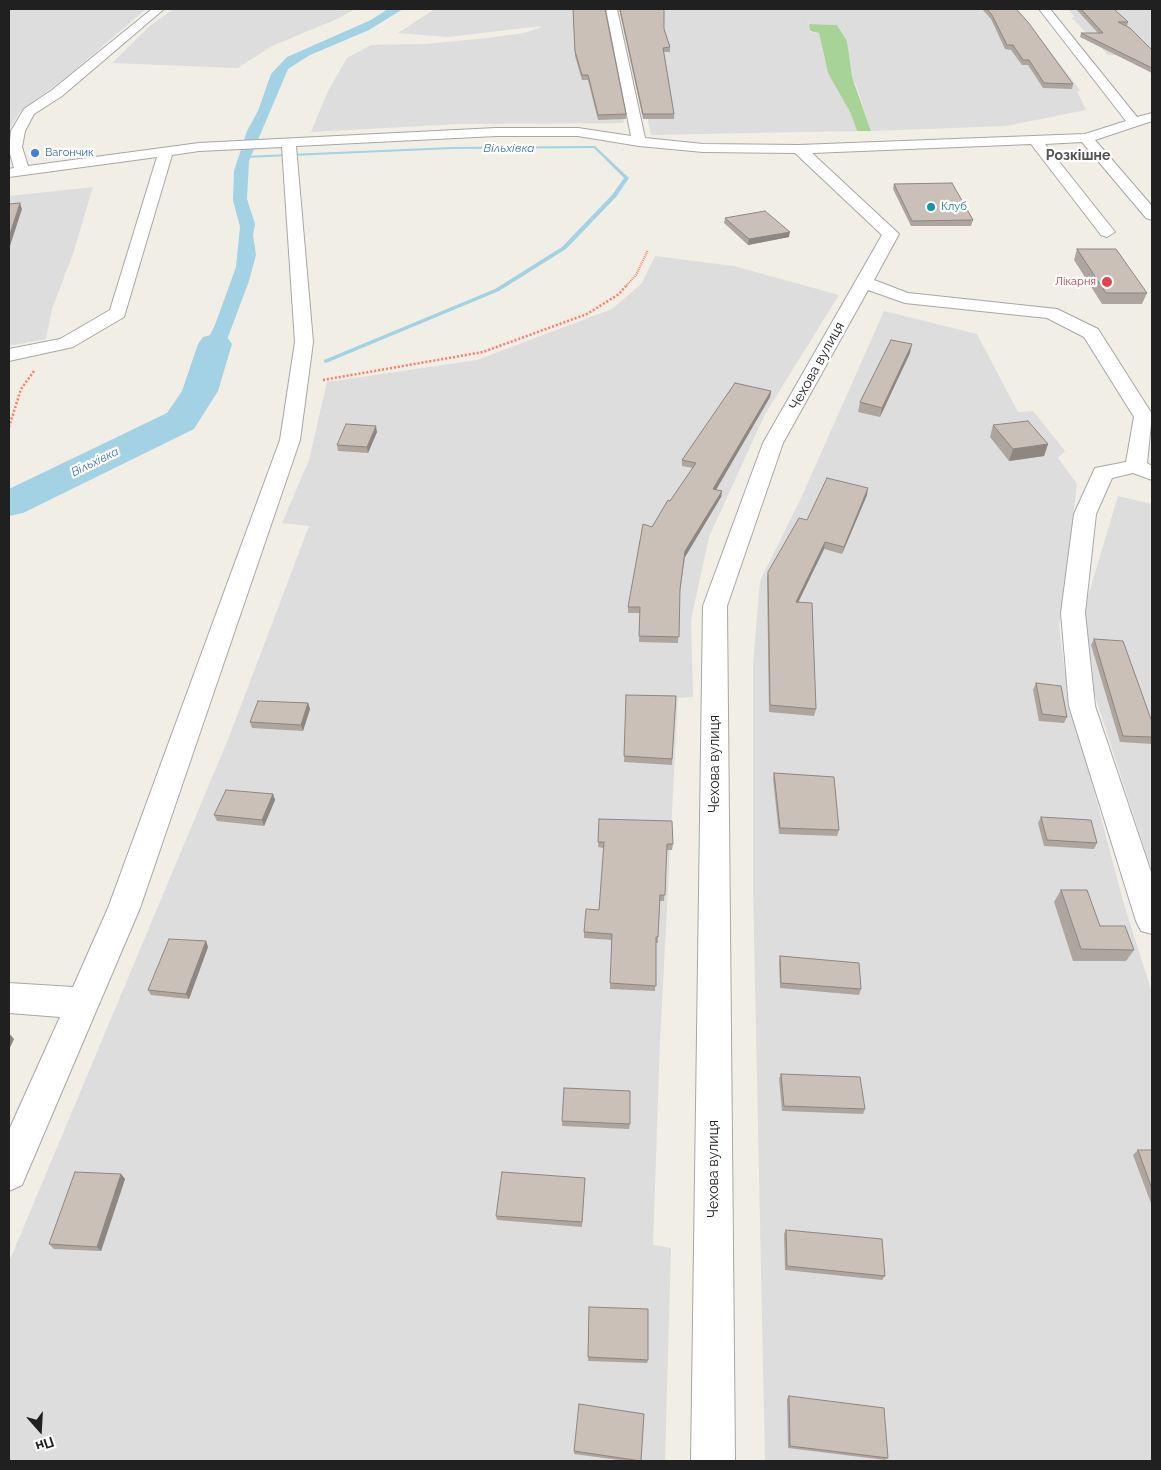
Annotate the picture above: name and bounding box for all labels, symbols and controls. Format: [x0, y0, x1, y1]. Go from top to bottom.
water label: Вільхівка [484, 141, 534, 155]
place label: Вагончик [45, 146, 94, 160]
marker: Вагончик [29, 147, 41, 159]
district label: Розкішне [1046, 148, 1110, 164]
place label: Клуб [941, 200, 967, 214]
marker: Клуб [925, 201, 937, 213]
place label: Лікарня [1055, 275, 1096, 289]
marker: Лікарня [1100, 275, 1114, 289]
street label: Чехова вулиця [786, 319, 848, 413]
water label: Вільхівка [69, 444, 121, 480]
street label: Чехова вулиця [707, 715, 723, 813]
street label: Чехова вулиця [706, 1120, 722, 1218]
north arrow [15, 1405, 65, 1455]
text: Пн [33, 1434, 56, 1455]

